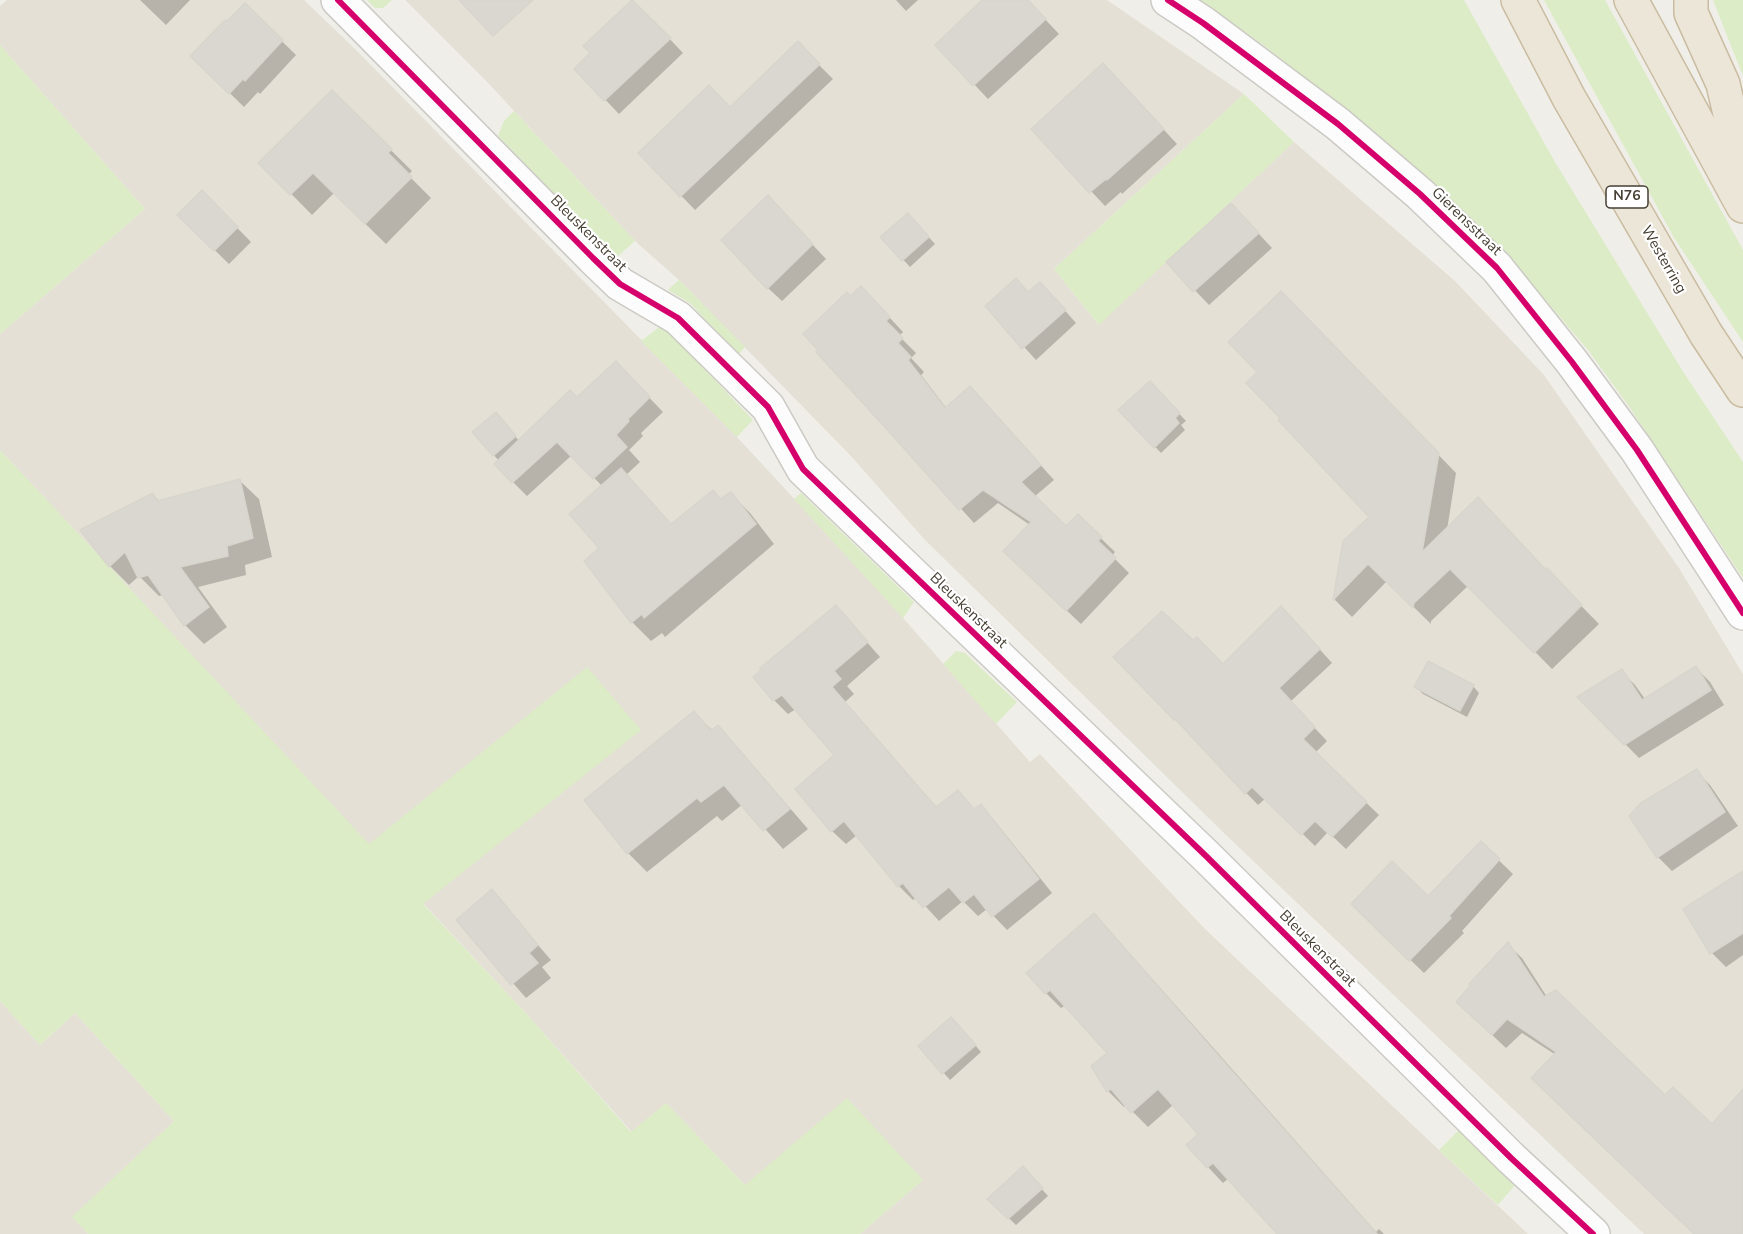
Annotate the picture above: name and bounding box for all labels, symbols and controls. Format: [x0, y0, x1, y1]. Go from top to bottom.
street label: Gierensstraat [1427, 184, 1505, 260]
road number: N76 [1606, 186, 1648, 208]
street label: Bleuskenstraat [546, 192, 630, 276]
street label: Westerring [1636, 223, 1690, 297]
street label: Bleuskenstraat [926, 570, 1010, 652]
street label: Bleuskenstraat [1275, 907, 1359, 991]

